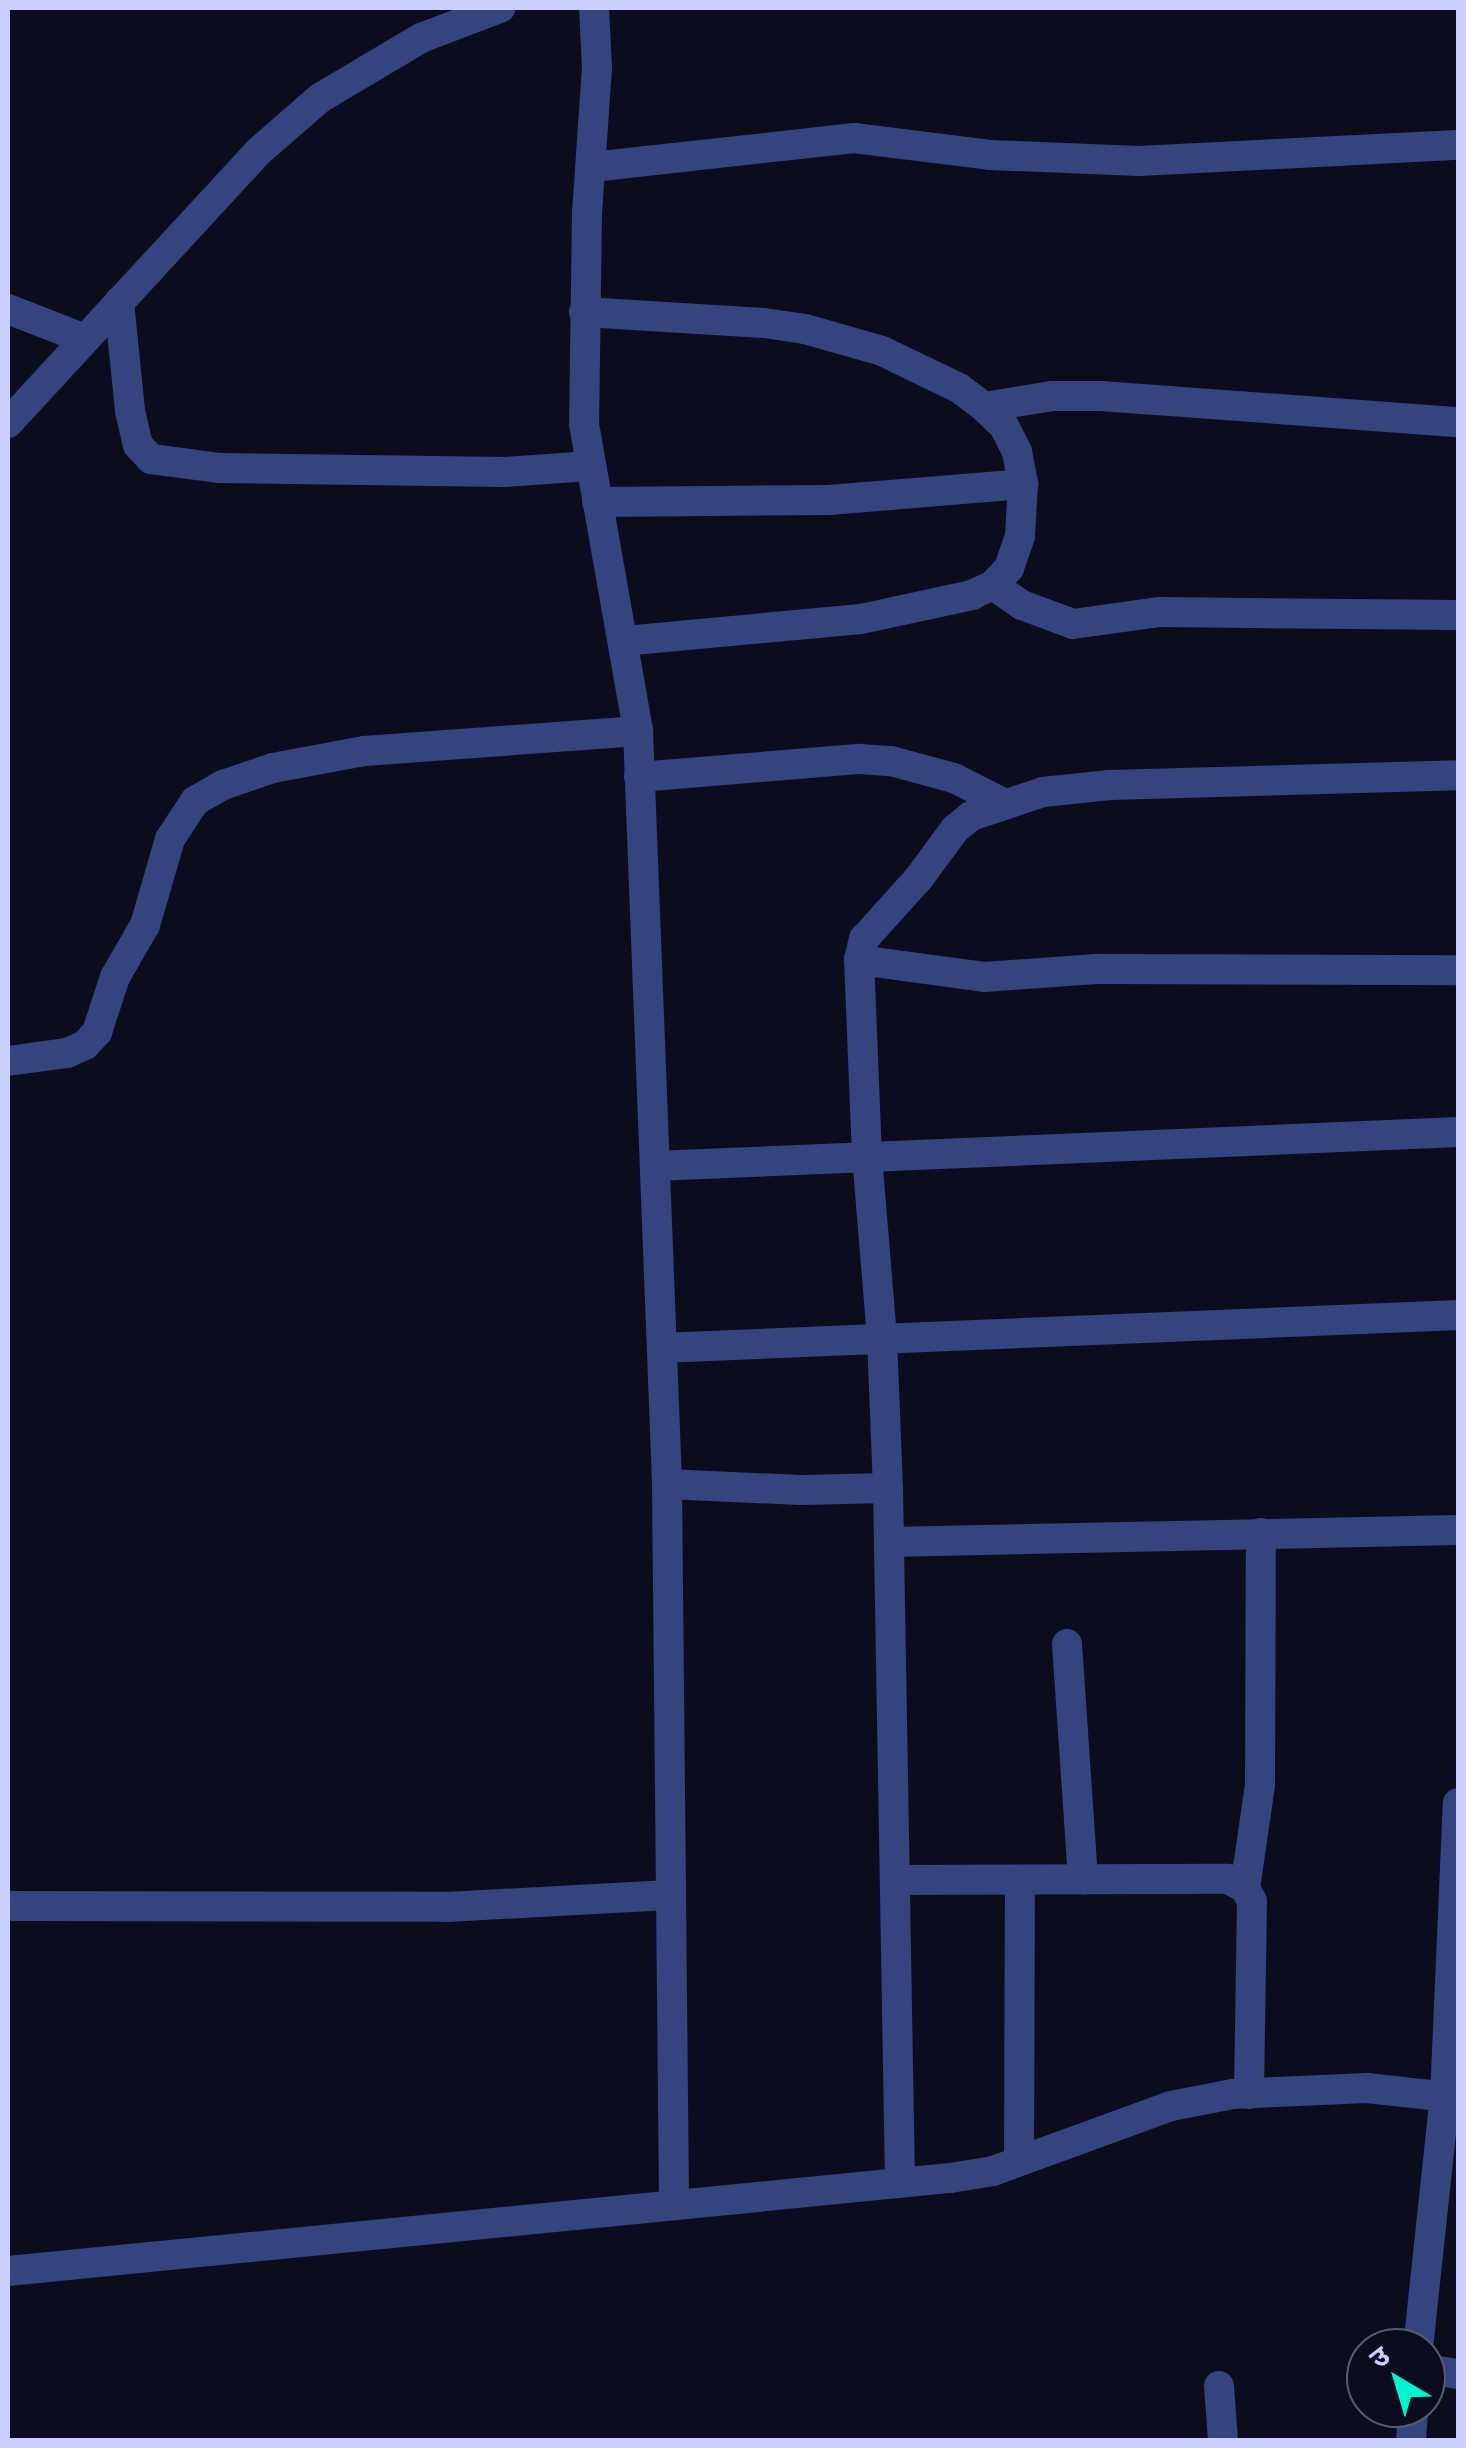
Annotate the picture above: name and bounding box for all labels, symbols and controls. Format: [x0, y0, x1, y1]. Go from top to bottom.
north arrow [1346, 2328, 1446, 2428]
text: उ [1362, 2337, 1396, 2374]

